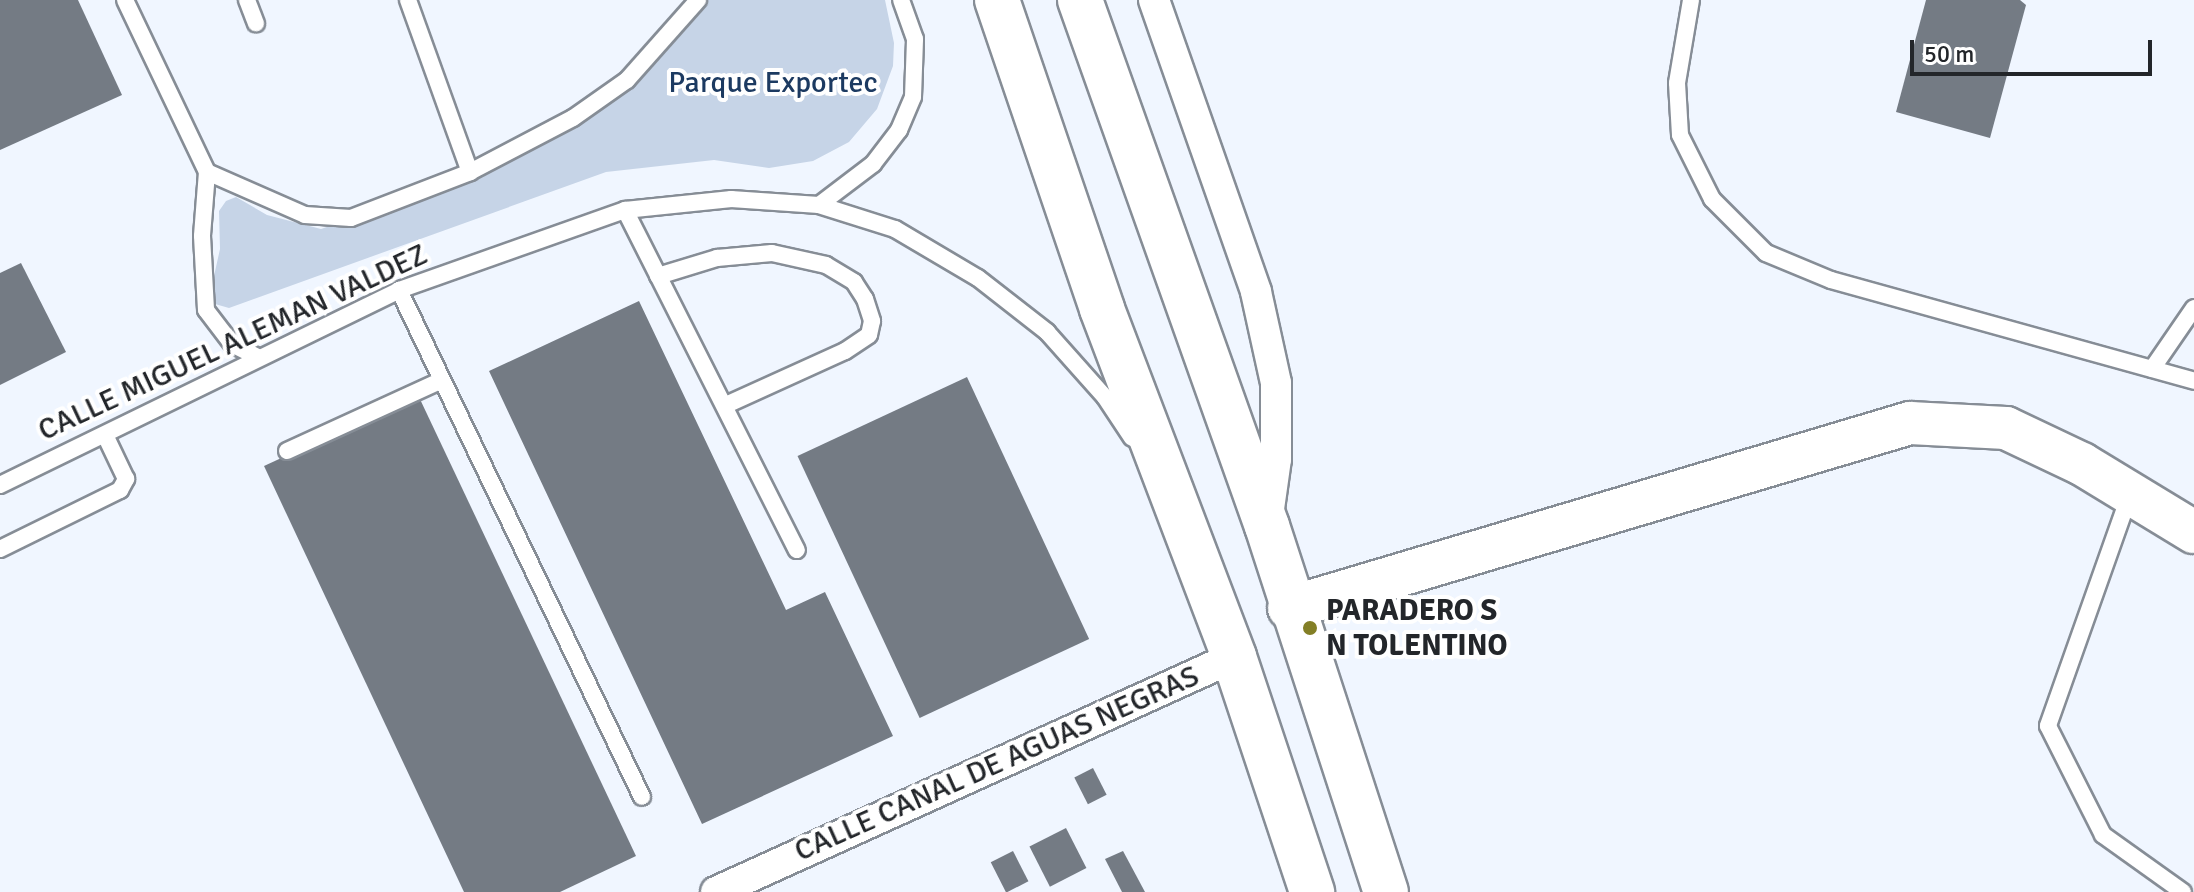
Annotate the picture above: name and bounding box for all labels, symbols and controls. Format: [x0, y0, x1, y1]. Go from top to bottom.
scale bar [1914, 24, 2156, 74]
text: 50 m [1924, 39, 1974, 69]
park label: Parque Exportec [668, 65, 878, 101]
street label: CALLE MIGUEL ALEMAN VALDEZ [33, 237, 433, 449]
place label: PARADERO S N TOLENTINO [1326, 593, 1508, 664]
marker: PARADERO S N TOLENTINO [1301, 619, 1319, 637]
street label: CALLE CANAL DE AGUAS NEGRAS [789, 658, 1205, 870]

